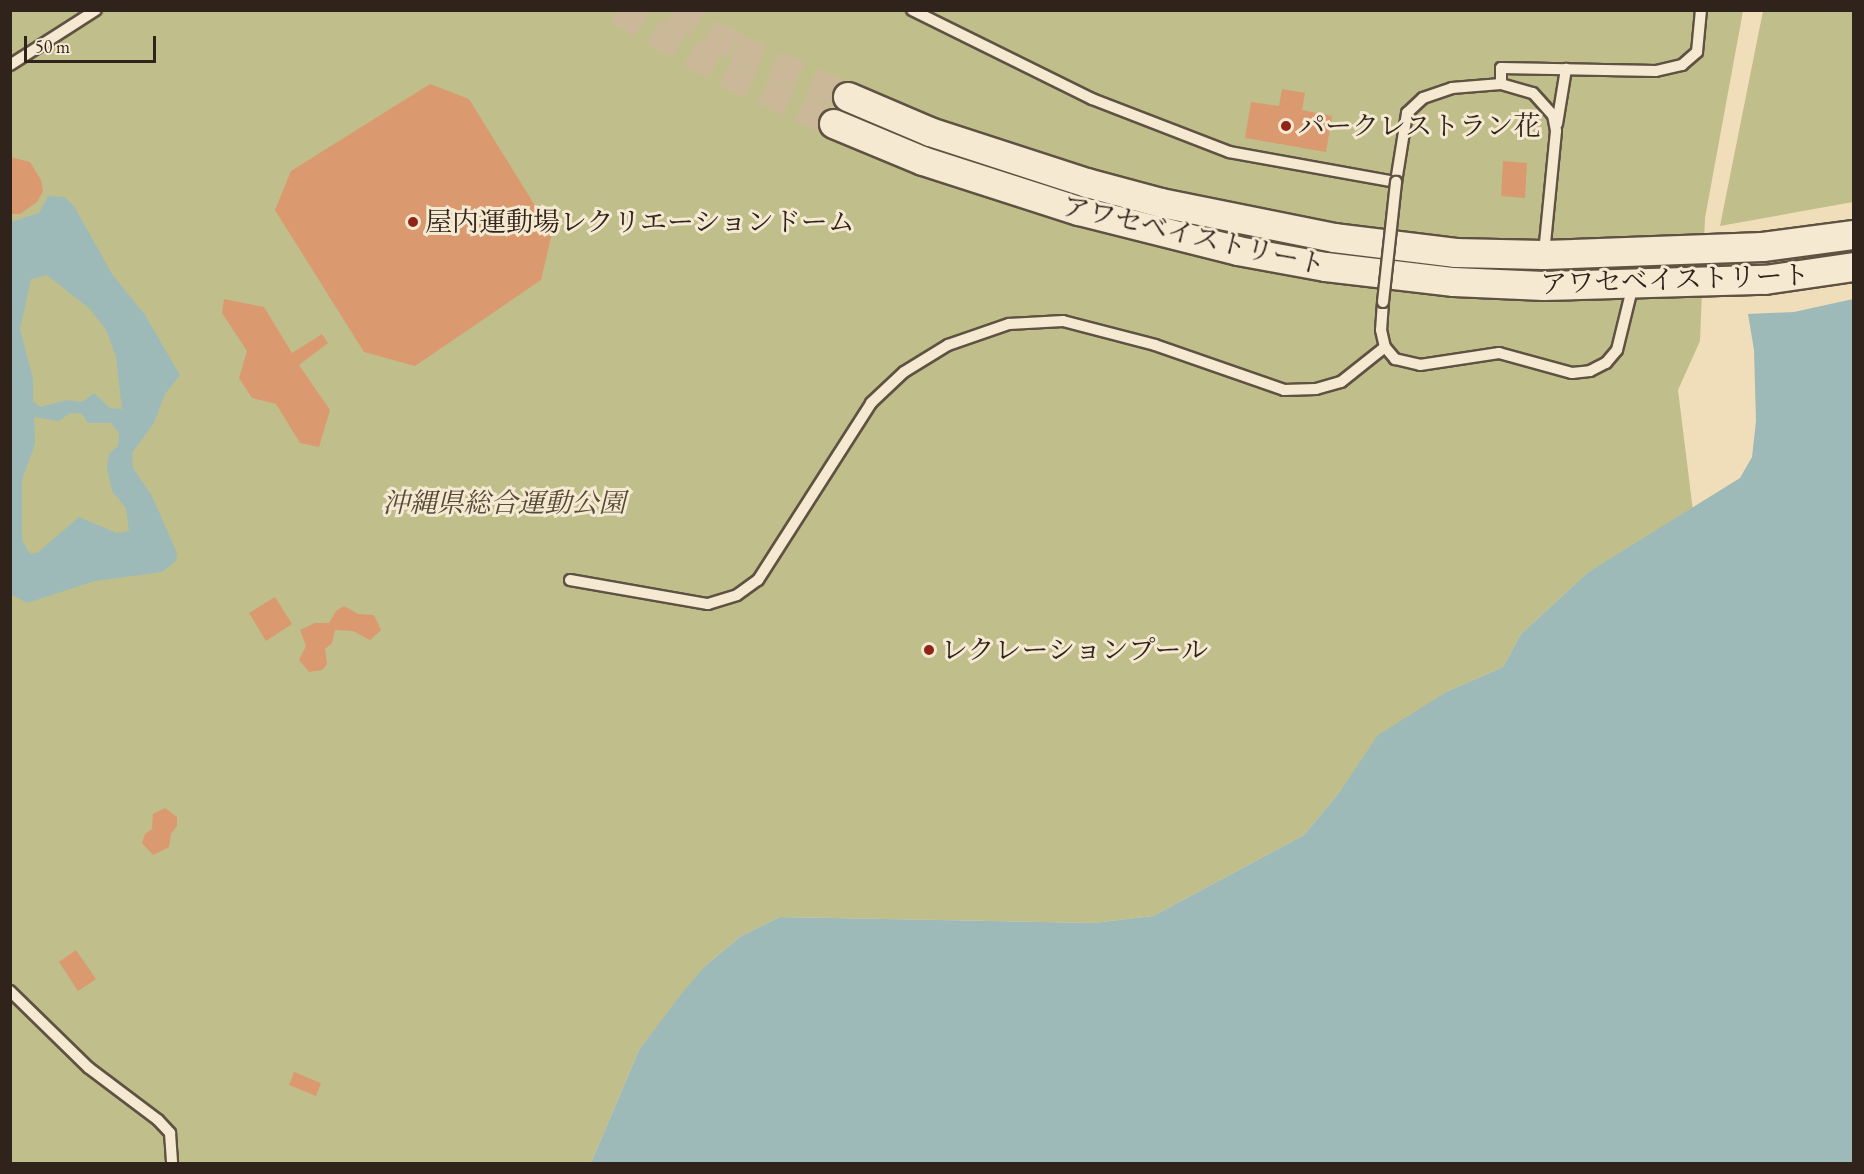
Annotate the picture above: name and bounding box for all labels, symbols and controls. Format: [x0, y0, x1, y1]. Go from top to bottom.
scale bar [27, 24, 159, 62]
text: 50 m [35, 35, 70, 58]
place label: パークレストラン花 [1298, 110, 1541, 142]
marker: パークレストラン花 [1279, 119, 1293, 133]
street label: アワセベイストリート [1059, 189, 1329, 281]
place label: 屋内運動場レクリエーションドーム [425, 206, 857, 238]
marker: 屋内運動場レクリエーションドーム [406, 215, 420, 229]
street label: アワセベイストリート [1540, 258, 1810, 300]
park label: 沖縄県総合運動公園 [383, 487, 625, 519]
place label: レクレーションプール [941, 634, 1210, 666]
marker: レクレーションプール [922, 643, 936, 657]

